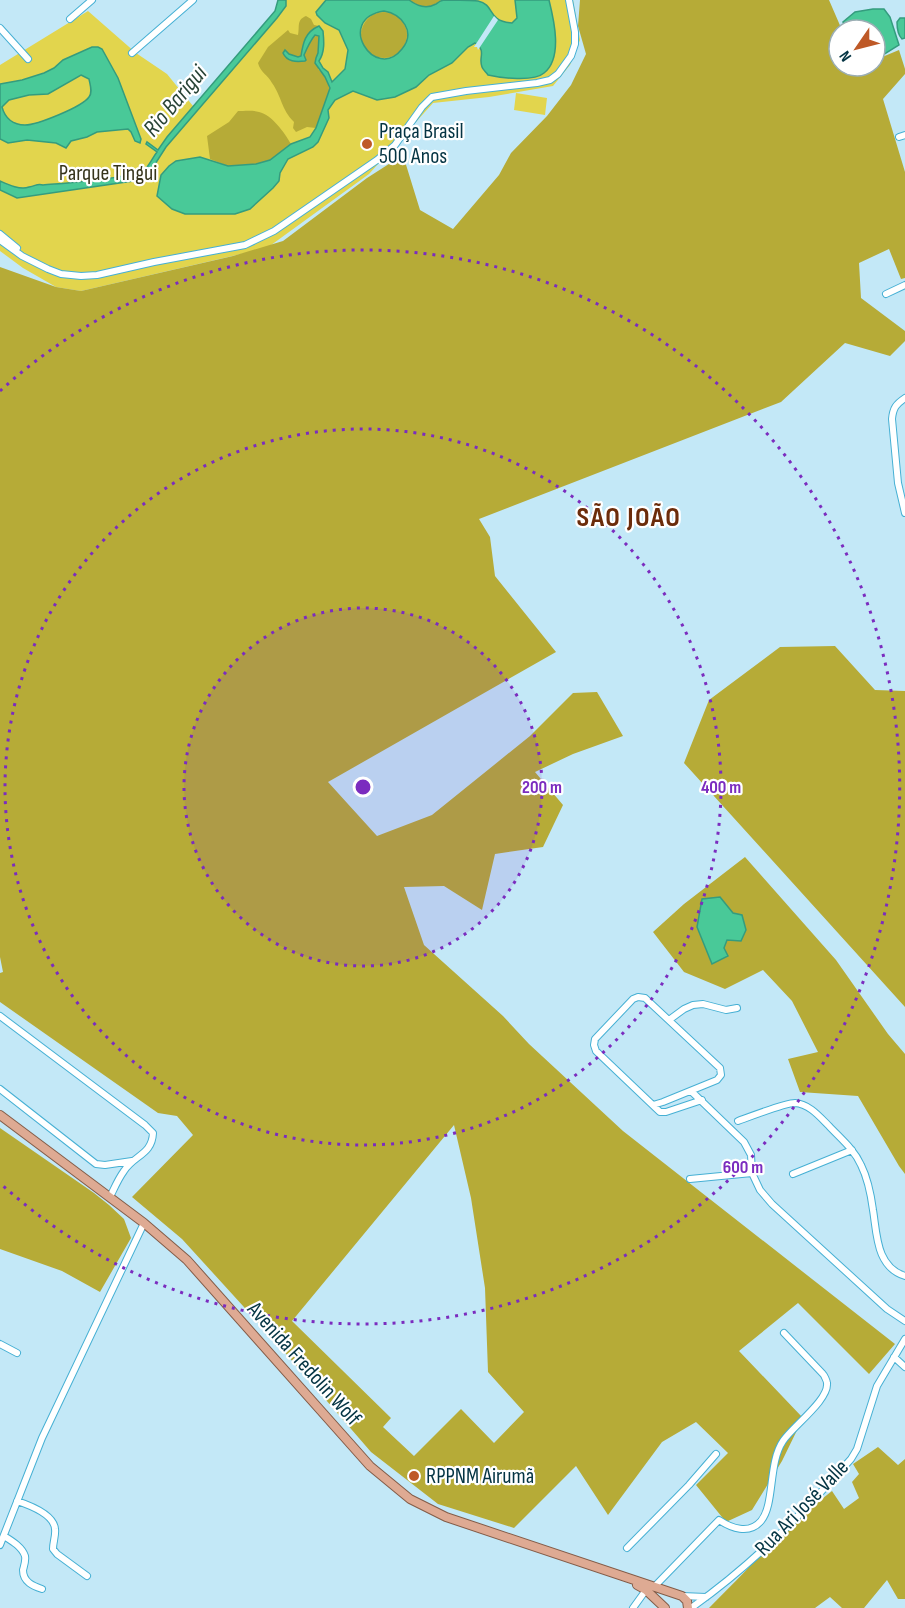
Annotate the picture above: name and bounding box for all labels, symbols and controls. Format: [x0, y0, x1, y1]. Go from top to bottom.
north arrow [827, 18, 887, 78]
text: N [836, 47, 856, 65]
water label: Rio Barigui [137, 59, 214, 142]
place label: Praça Brasil 500 Anos [379, 118, 464, 170]
marker: Praça Brasil 500 Anos [360, 137, 374, 151]
park label: Parque Tingui [59, 160, 157, 187]
district label: SÃO JOÃO [577, 501, 681, 534]
centre of rings [353, 777, 373, 797]
text: 200 m [522, 777, 562, 798]
text: 400 m [701, 777, 741, 798]
text: 600 m [723, 1157, 763, 1178]
street label: Avenida Fredolin Wolf [241, 1296, 367, 1432]
street label: Rua Ari José Valle [749, 1454, 855, 1562]
place label: RPPNM Airumã [426, 1463, 534, 1490]
marker: RPPNM Airumã [407, 1469, 421, 1483]

